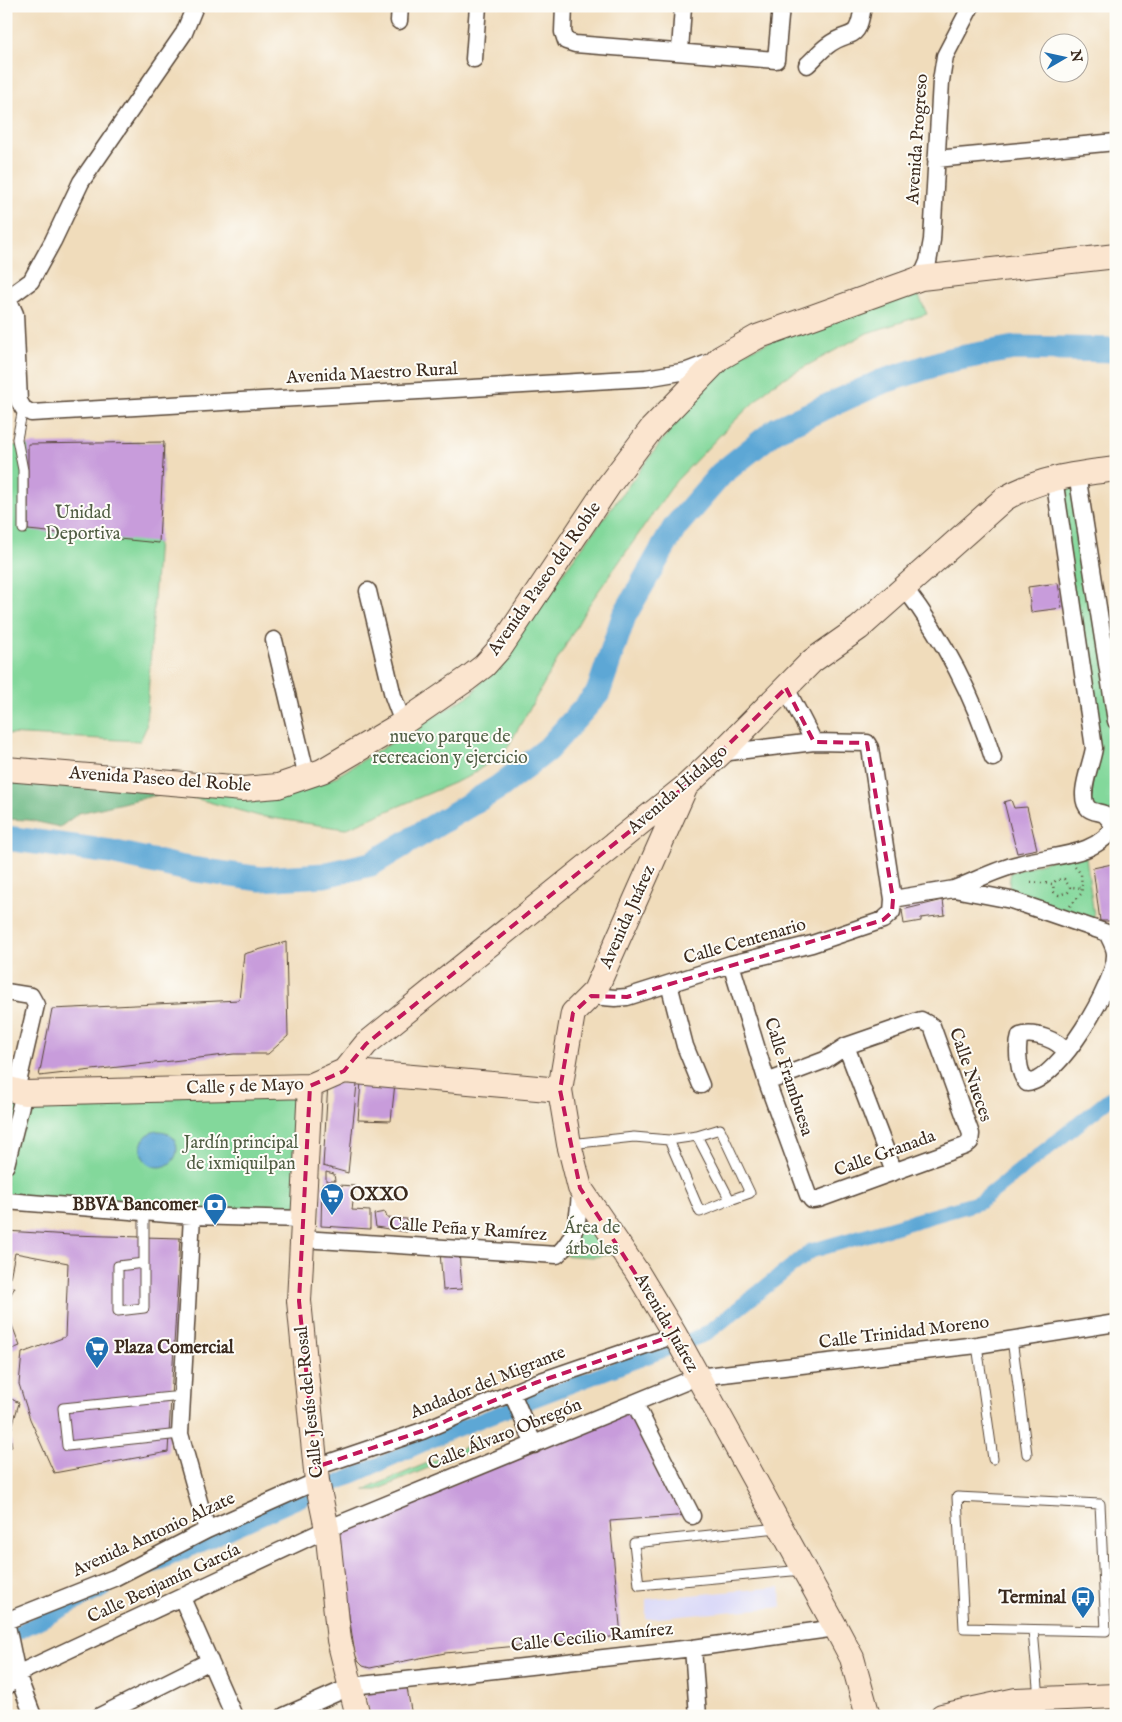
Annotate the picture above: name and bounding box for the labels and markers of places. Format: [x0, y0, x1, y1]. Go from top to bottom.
supermarket icon: OXXO [319, 1182, 345, 1216]
place label: OXXO [350, 1184, 408, 1207]
bank icon: BBVA Bancomer [202, 1192, 228, 1226]
place label: BBVA Bancomer [72, 1194, 198, 1217]
supermarket icon: Plaza Comercial [84, 1335, 110, 1369]
place label: Plaza Comercial [114, 1337, 235, 1360]
bus stop icon: Terminal [1070, 1585, 1096, 1619]
place label: Terminal [998, 1587, 1067, 1610]

